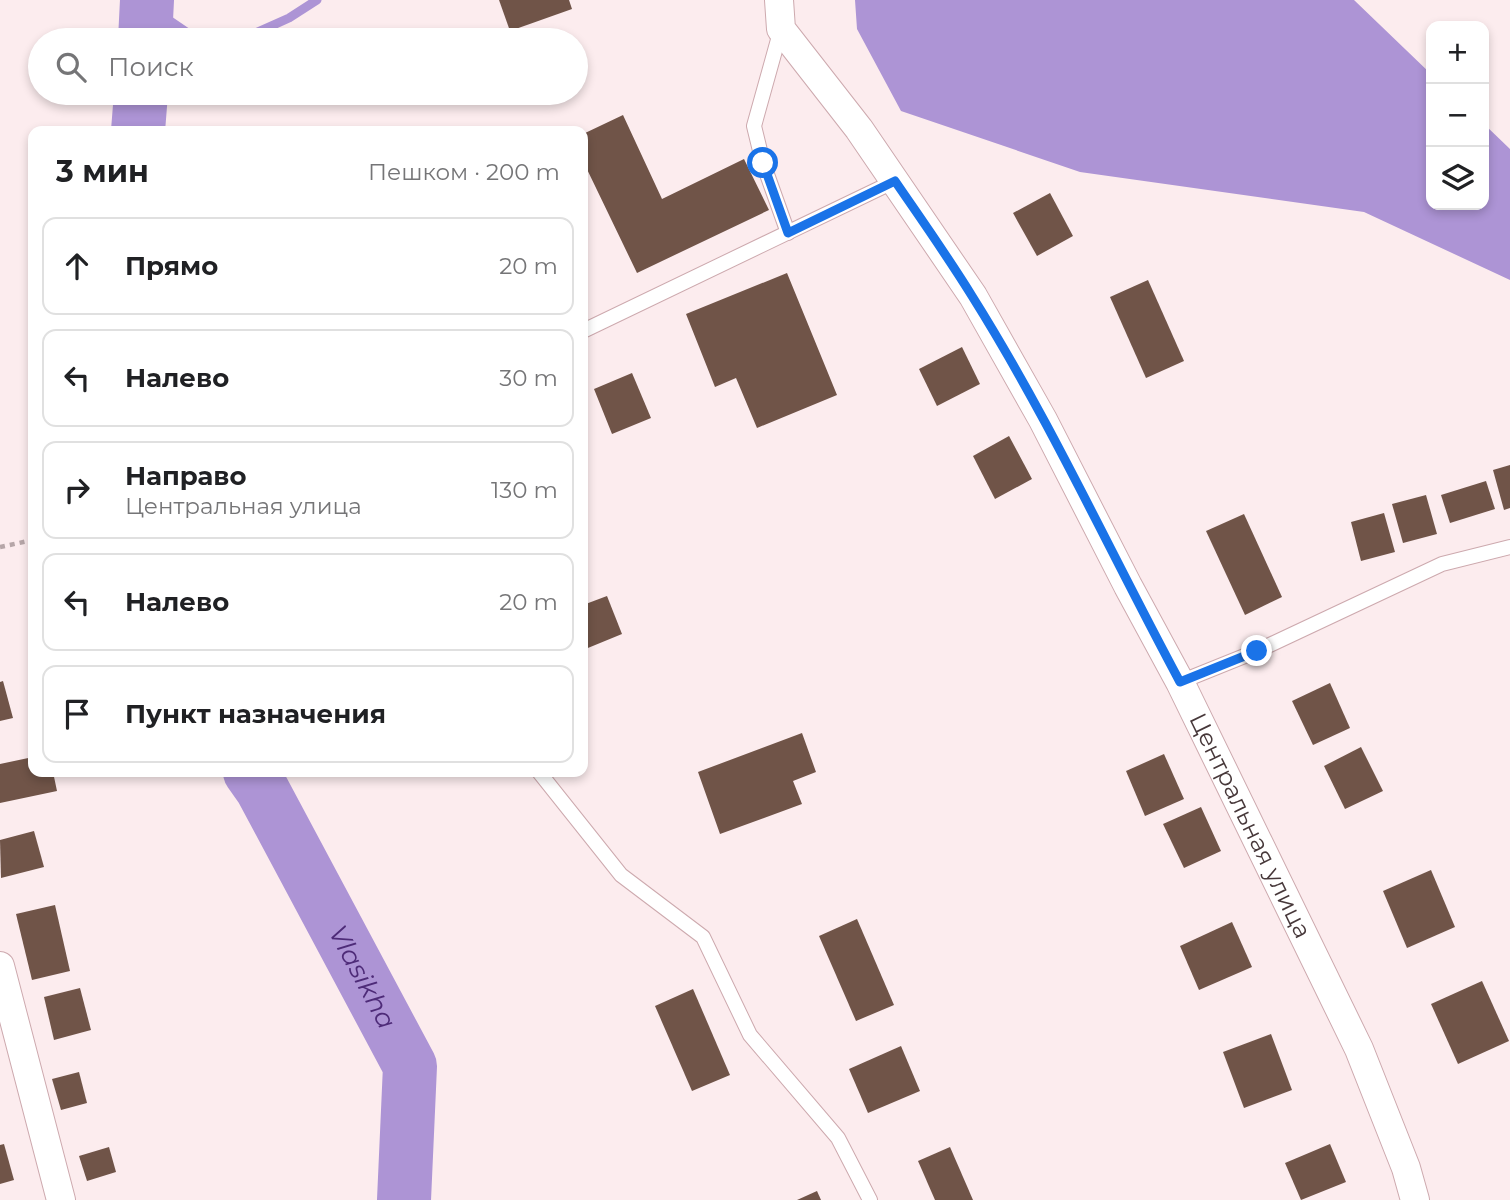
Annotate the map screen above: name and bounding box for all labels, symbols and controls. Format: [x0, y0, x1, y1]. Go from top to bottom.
map controls [1426, 21, 1489, 210]
button: + [1426, 21, 1489, 84]
search box [28, 28, 588, 105]
icon: search [52, 48, 90, 86]
text: Поиск [108, 51, 194, 83]
button: − [1426, 84, 1489, 147]
route start [747, 147, 778, 178]
button: layers [1426, 147, 1489, 210]
text: 3 мин [56, 153, 149, 190]
text: Пешком · 200 m [368, 158, 560, 186]
icon: ahead [58, 247, 96, 285]
text: Прямо [125, 250, 218, 282]
text: 20 m [499, 252, 558, 280]
icon: left [58, 359, 96, 397]
text: Налево [125, 362, 229, 394]
text: 30 m [499, 364, 558, 392]
text: Направо [125, 460, 246, 492]
icon: right [58, 471, 96, 509]
text: 130 m [491, 476, 558, 504]
text: Центральная улица [125, 492, 362, 520]
icon: left [58, 583, 96, 621]
text: Налево [125, 586, 229, 618]
text: 20 m [499, 588, 558, 616]
route end [1241, 635, 1272, 666]
icon: arrive [58, 695, 96, 733]
text: Пункт назначения [125, 698, 386, 730]
street label: Центральная улица [1183, 708, 1318, 943]
water label: Vlasikha [322, 920, 403, 1034]

